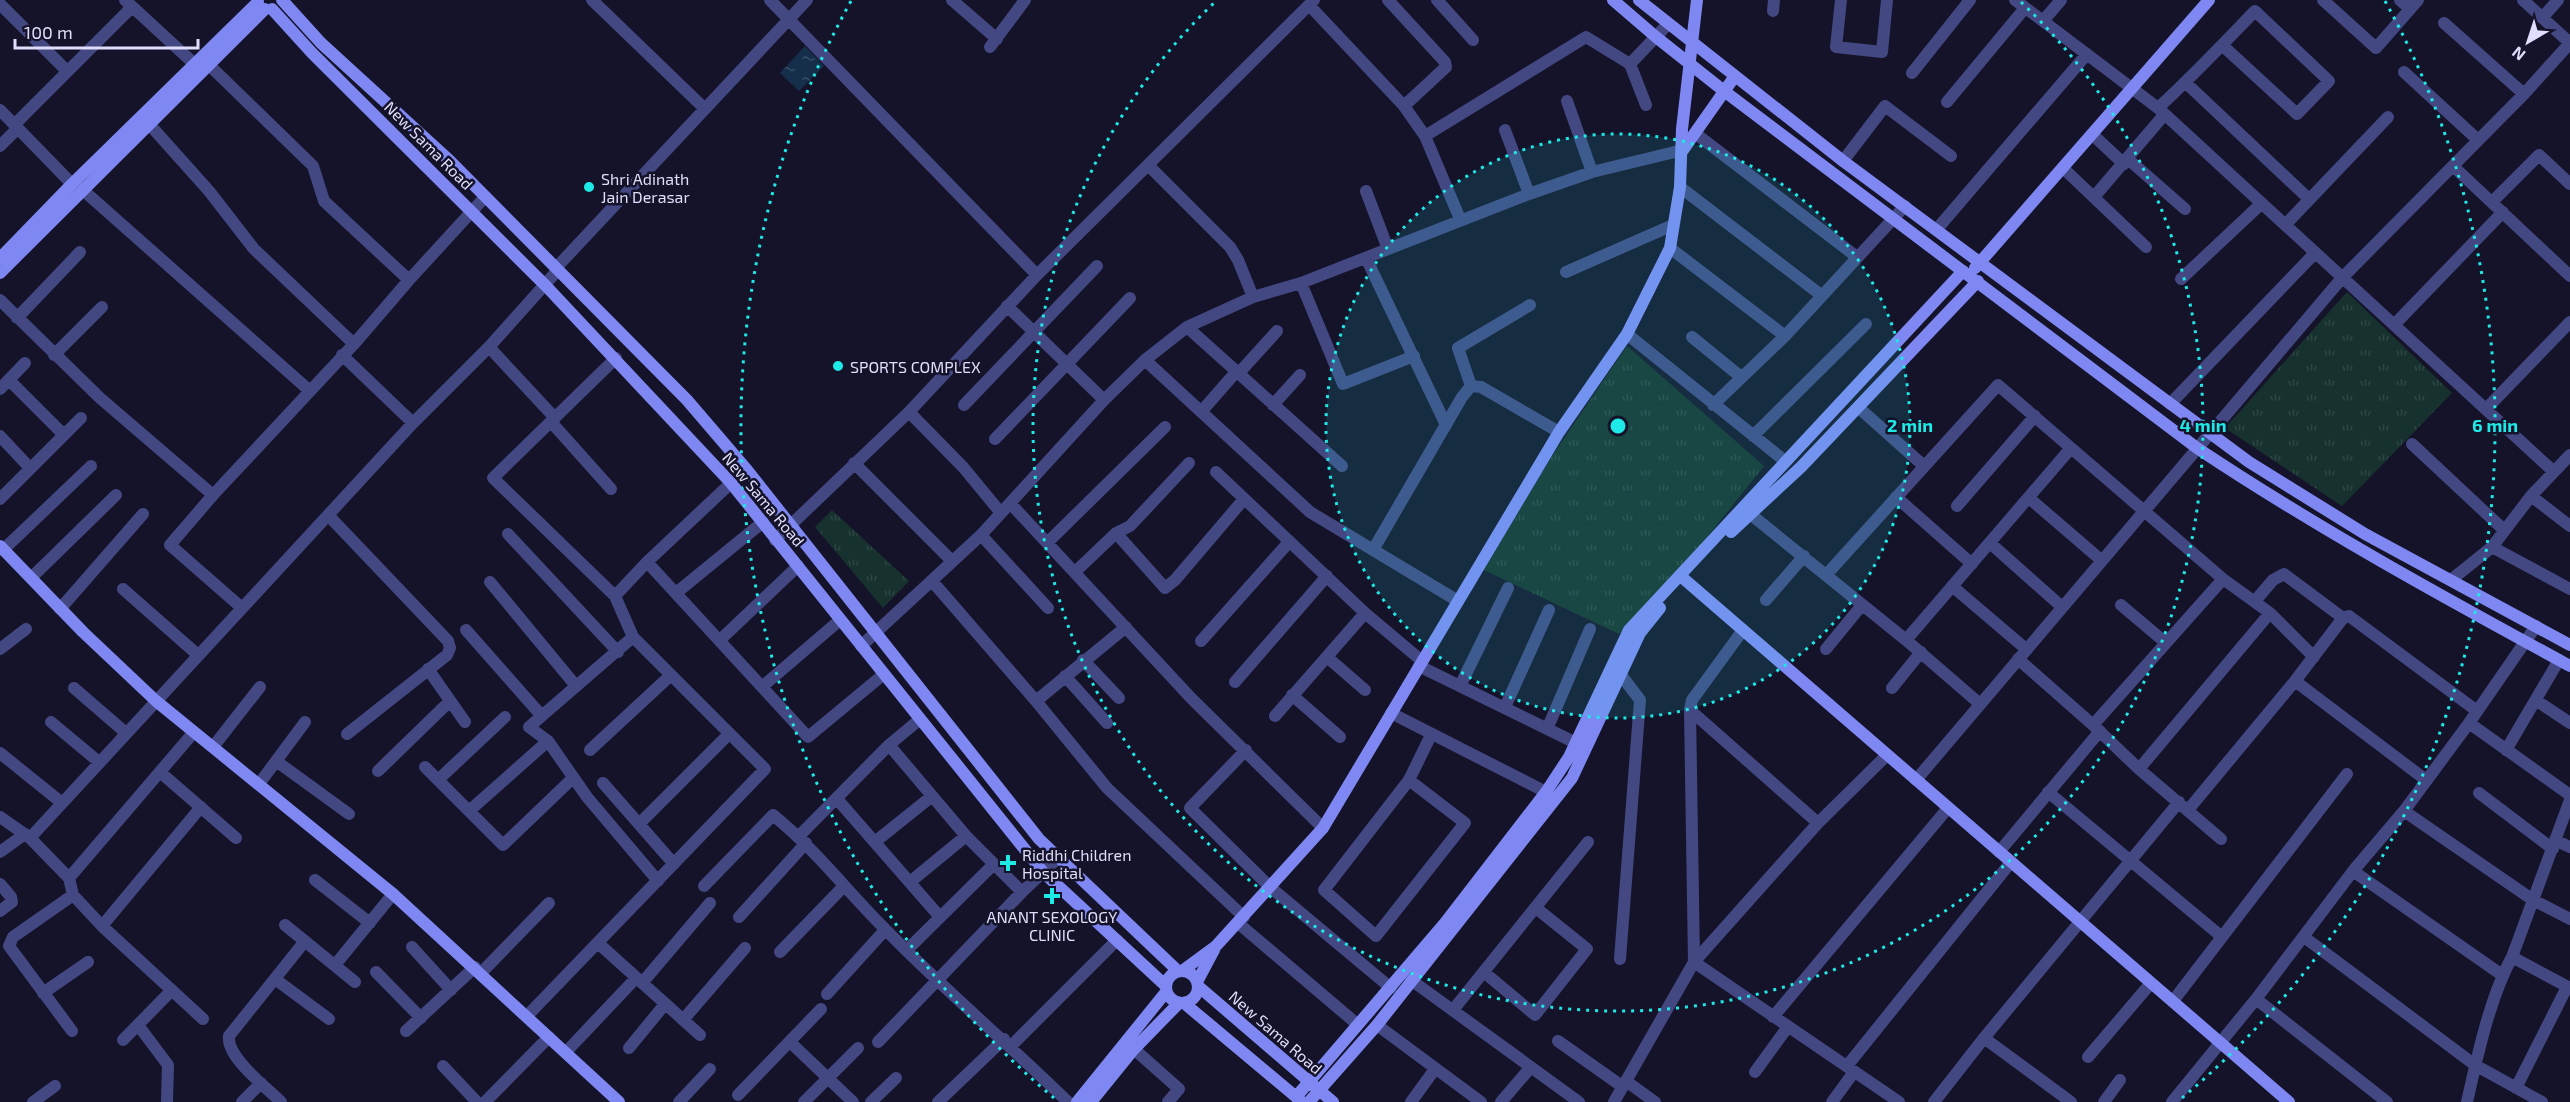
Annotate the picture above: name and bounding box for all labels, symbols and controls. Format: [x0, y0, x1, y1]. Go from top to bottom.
scale bar [15, 12, 198, 50]
north arrow [2498, 12, 2558, 72]
text: 100 m [24, 21, 73, 43]
text: N [2508, 43, 2529, 65]
street label: New Sama Road [381, 97, 477, 193]
place label: Shri Adinath Jain Derasar [601, 169, 690, 206]
marker: Shri Adinath Jain Derasar [582, 180, 596, 194]
place label: SPORTS COMPLEX [850, 357, 981, 376]
marker: SPORTS COMPLEX [831, 359, 845, 373]
text: 2 min [1887, 414, 1933, 436]
text: 4 min [2180, 414, 2227, 436]
text: 6 min [2472, 414, 2518, 436]
centre of rings [1608, 416, 1628, 436]
street label: New Sama Road [719, 448, 809, 550]
place label: Riddhi Children Hospital [1022, 845, 1131, 882]
marker: Riddhi Children Hospital [999, 854, 1017, 872]
marker: ANANT SEXOLOGY CLINIC [1043, 887, 1061, 905]
place label: ANANT SEXOLOGY CLINIC [987, 907, 1117, 944]
street label: New Sama Road [1226, 986, 1326, 1078]

